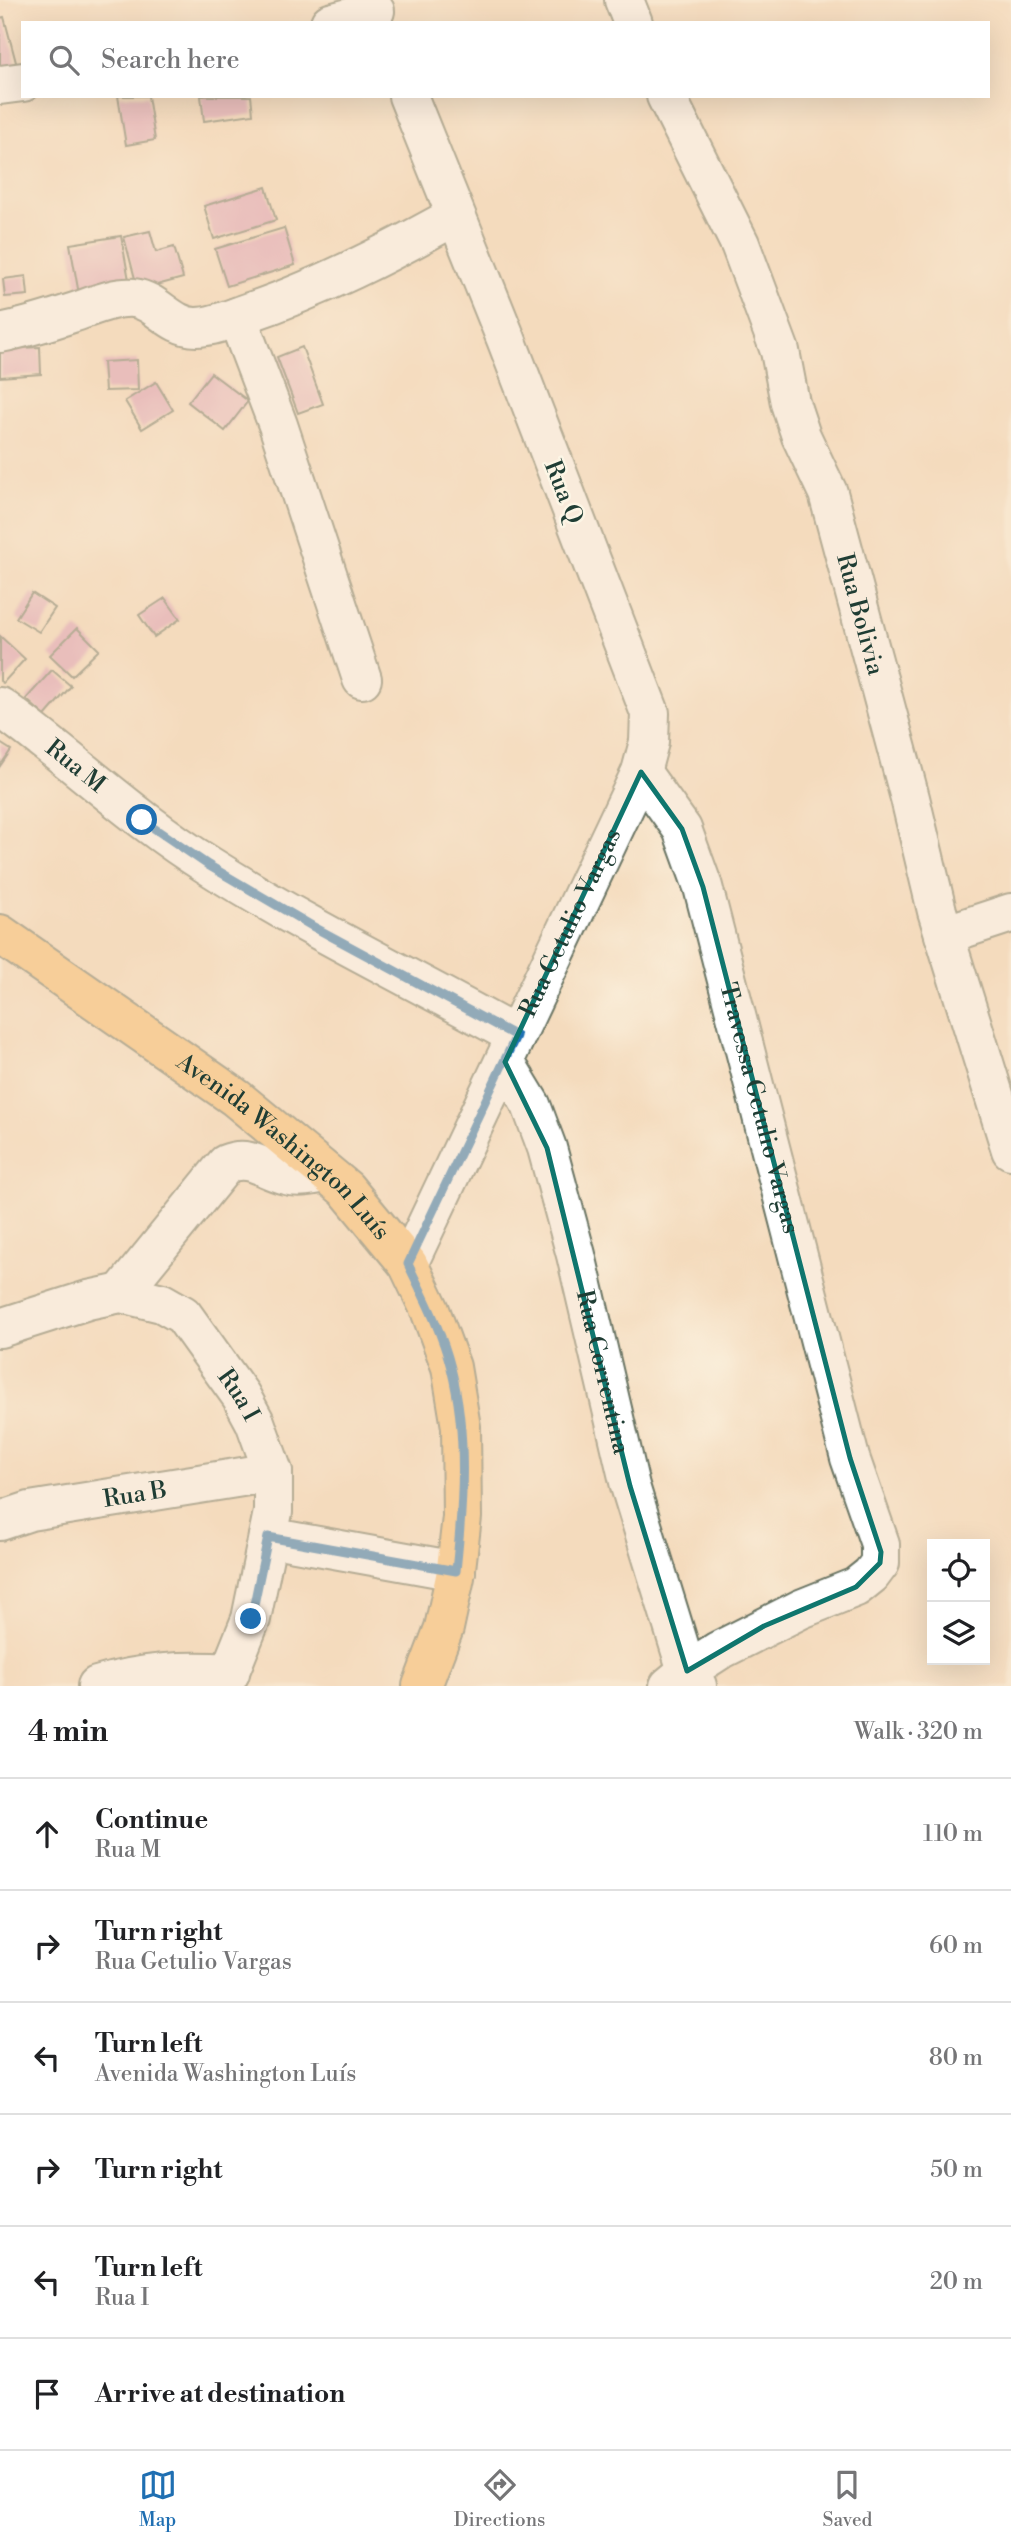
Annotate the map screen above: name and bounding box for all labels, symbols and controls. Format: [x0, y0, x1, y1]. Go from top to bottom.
search box [21, 21, 990, 98]
icon: search [45, 41, 83, 79]
text: Search here [101, 44, 240, 76]
street label: Rua Q [537, 456, 589, 529]
street label: Rua Bolivia [829, 550, 891, 679]
street label: Rua M [39, 733, 111, 800]
route start [126, 804, 157, 835]
street label: Rua Getulio Vargas [513, 824, 628, 1022]
street label: Travessa Getulio Vargas [712, 979, 806, 1237]
street label: Avenida Washington Luís [170, 1047, 396, 1246]
street label: Rua Correntina [569, 1287, 636, 1458]
street label: Rua I [210, 1363, 266, 1427]
street label: Rua B [101, 1475, 169, 1515]
map controls [927, 1539, 990, 1665]
button: locate [927, 1539, 990, 1602]
button: layers [927, 1602, 990, 1665]
route end [235, 1603, 266, 1634]
text: 4 min [28, 1713, 108, 1751]
text: Walk · 320 m [854, 1718, 983, 1746]
text: Continue [95, 1804, 208, 1836]
icon: ahead [28, 1815, 66, 1853]
text: 110 m [923, 1820, 983, 1848]
text: Rua M [95, 1836, 161, 1864]
text: Turn right [95, 1916, 223, 1948]
icon: right [28, 1927, 66, 1965]
text: 60 m [929, 1932, 983, 1960]
text: Rua Getulio Vargas [95, 1948, 292, 1976]
text: Turn left [95, 2028, 203, 2060]
icon: left [28, 2039, 66, 2077]
text: 80 m [929, 2044, 983, 2072]
text: Avenida Washington Luís [95, 2060, 356, 2088]
icon: right [28, 2151, 66, 2189]
text: Turn right [95, 2154, 223, 2186]
text: 50 m [930, 2156, 983, 2184]
text: Turn left [95, 2252, 203, 2284]
icon: left [28, 2263, 66, 2301]
text: 20 m [930, 2268, 983, 2296]
text: Rua I [95, 2284, 149, 2312]
icon: arrive [28, 2375, 66, 2413]
text: Arrive at destination [95, 2378, 345, 2410]
tab: Map [139, 2466, 177, 2532]
tab: Directions [454, 2466, 545, 2532]
tab: Saved [823, 2466, 872, 2532]

